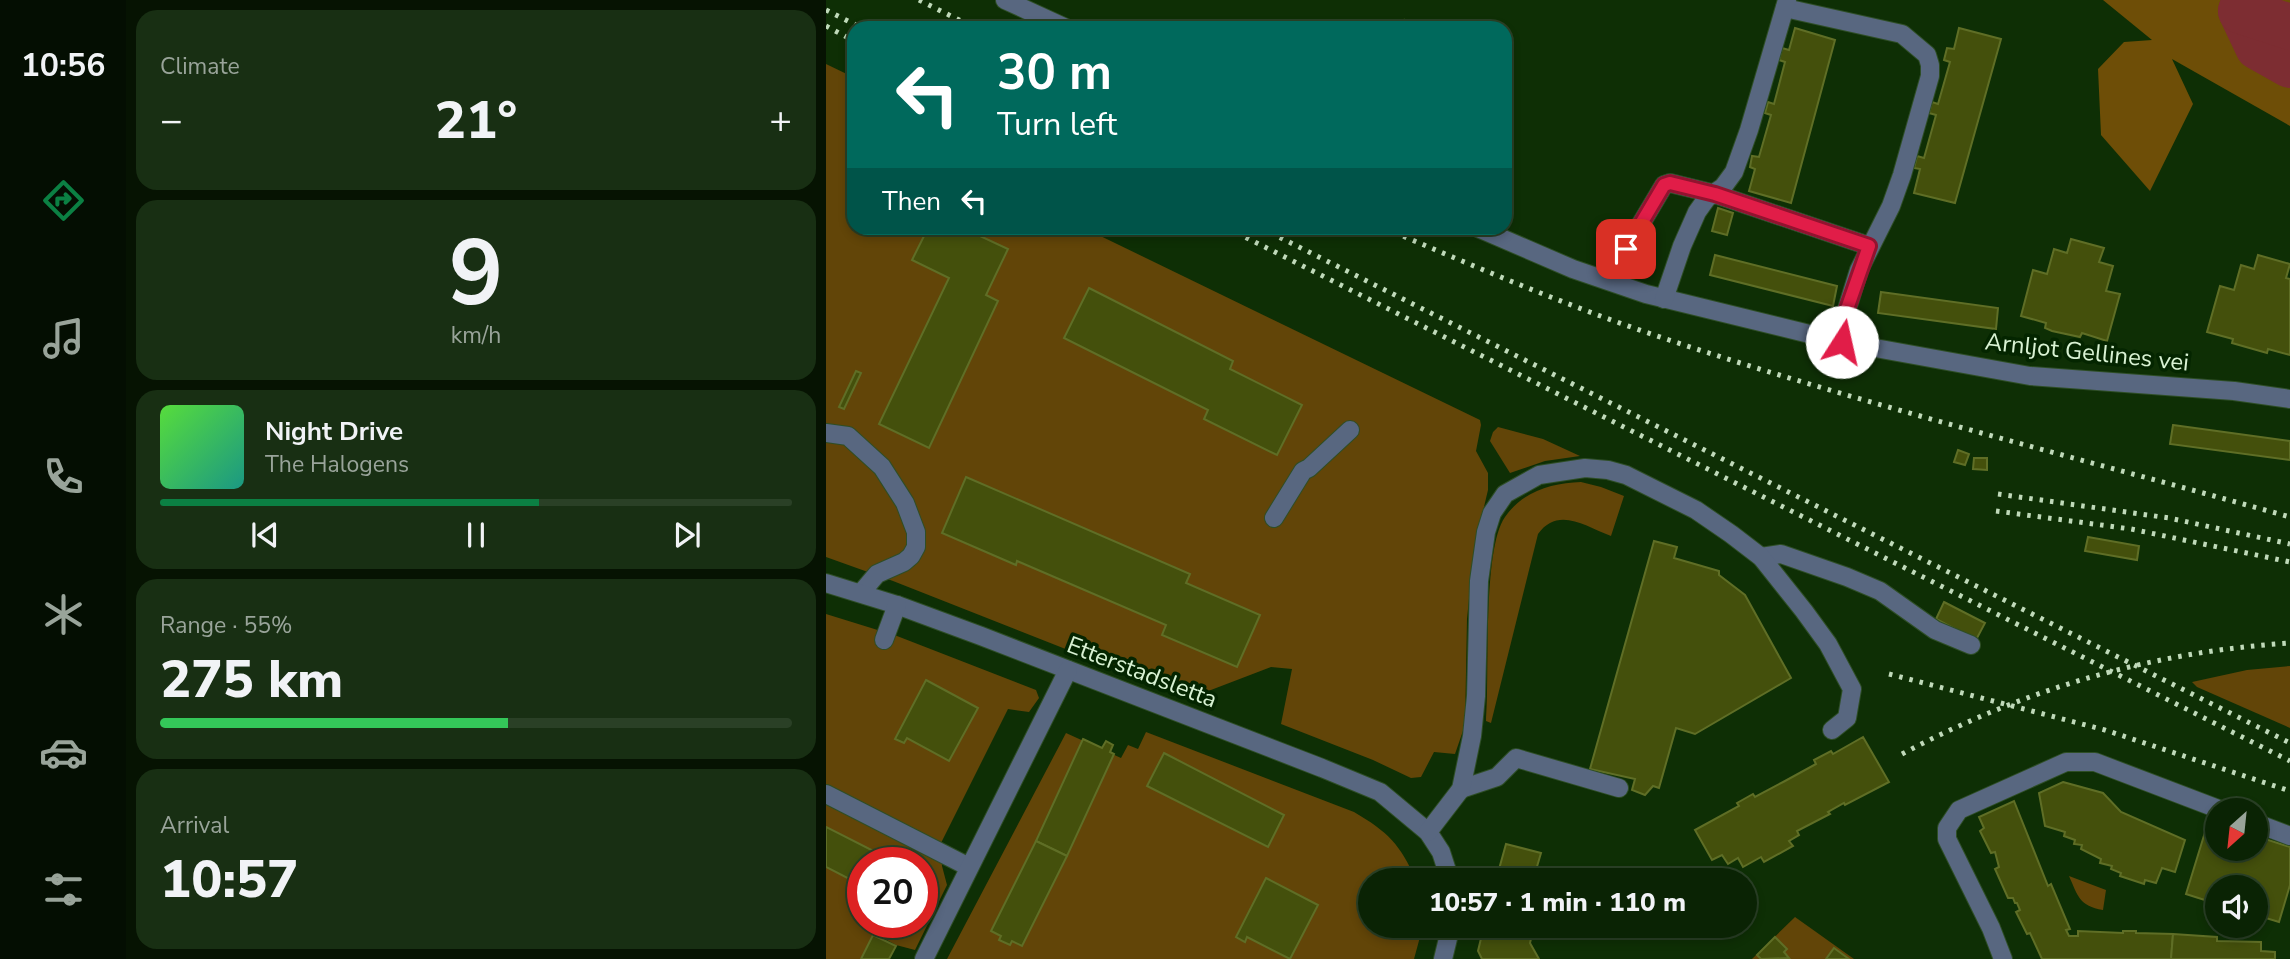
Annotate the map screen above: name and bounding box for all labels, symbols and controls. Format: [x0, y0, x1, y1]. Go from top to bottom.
text: 30 m [997, 39, 1112, 106]
text: 10:56 [21, 44, 105, 87]
icon: left [882, 49, 973, 140]
text: Climate [160, 51, 240, 82]
text: 21° [435, 85, 517, 156]
text: − [160, 95, 183, 146]
text: + [769, 95, 792, 146]
text: Turn left [997, 103, 1117, 146]
icon: directions [39, 176, 88, 225]
icon: left [955, 182, 993, 220]
text: Then [882, 184, 941, 219]
text: 9 [449, 212, 503, 336]
pin [1596, 219, 1656, 279]
icon: arrive [1607, 230, 1645, 268]
position arrow [1805, 305, 1879, 379]
icon: music [39, 314, 88, 363]
text: km/h [451, 320, 501, 351]
street label: Arnljot Gellines vei [1983, 325, 2191, 379]
text: Night Drive [265, 414, 403, 449]
text: The Halogens [265, 449, 409, 480]
icon: phone [39, 452, 88, 501]
icon: previous [246, 516, 284, 554]
icon: pause [457, 516, 495, 554]
icon: next [668, 516, 706, 554]
icon: climate [39, 590, 88, 639]
text: Range · 55% [160, 610, 292, 641]
street label: Etterstadsletta [1062, 629, 1222, 715]
text: 275 km [160, 644, 343, 715]
icon: car [39, 728, 88, 777]
north arrow [2205, 798, 2268, 861]
map controls [2205, 798, 2268, 938]
text: Arrival [160, 810, 229, 841]
text: 10:57 [160, 844, 298, 915]
speed limit sign: 20 [847, 847, 938, 938]
icon: filters [39, 865, 88, 914]
button: sound [2205, 875, 2268, 938]
text: 10:57 · 1 min · 110 m [1429, 885, 1686, 920]

